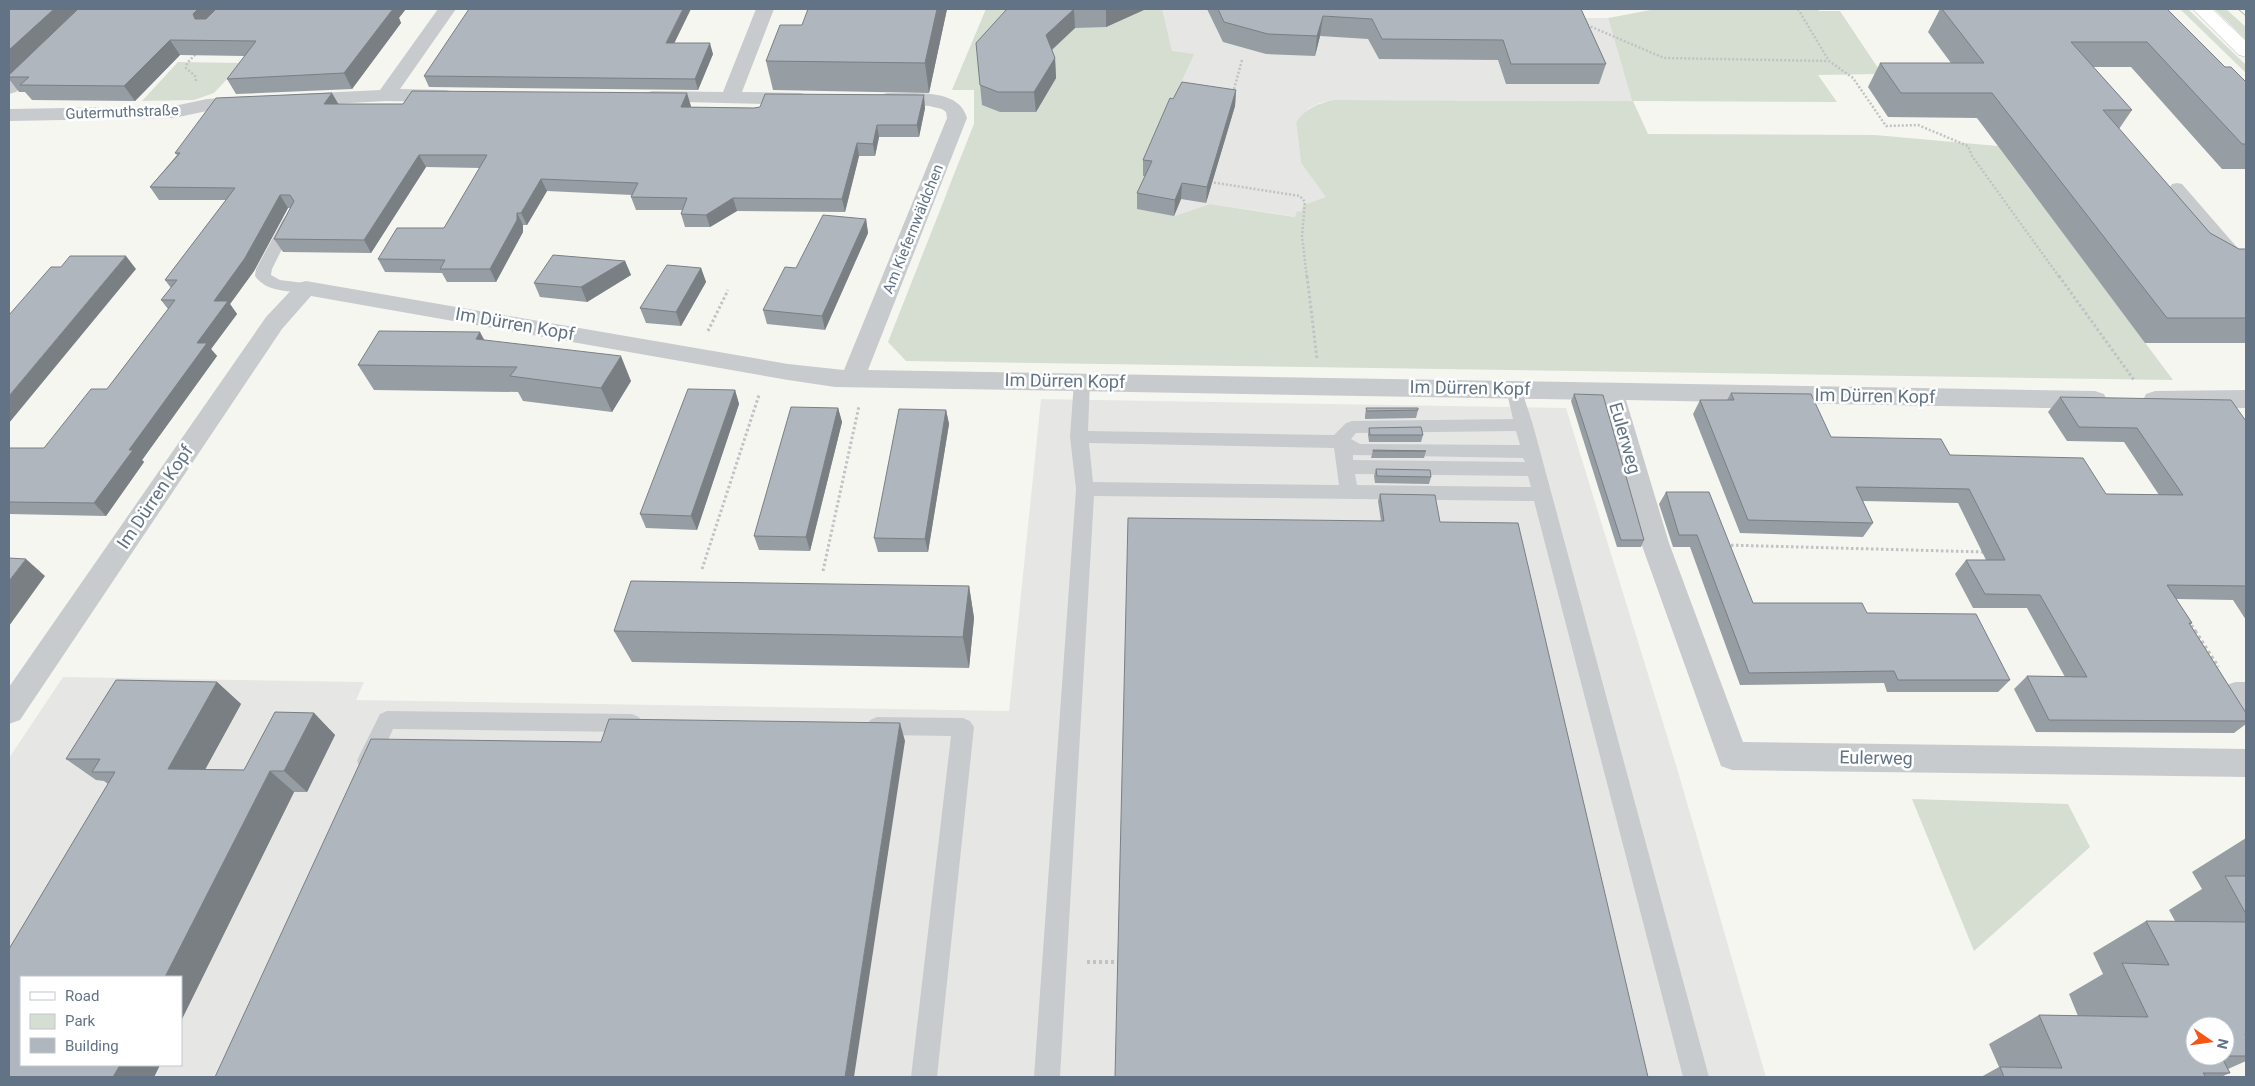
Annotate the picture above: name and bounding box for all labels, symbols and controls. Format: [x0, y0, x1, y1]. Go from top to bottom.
street label: Gutermuthstraße [65, 101, 179, 123]
street label: Am Kiefernwäldchen [879, 162, 947, 296]
street label: Im Dürren Kopf [454, 303, 577, 344]
street label: Im Dürren Kopf [1005, 369, 1126, 392]
street label: Im Dürren Kopf [1410, 376, 1531, 399]
street label: Im Dürren Kopf [1815, 384, 1936, 407]
street label: Eulerweg [1605, 400, 1646, 476]
street label: Im Dürren Kopf [112, 440, 197, 553]
street label: Eulerweg [1839, 746, 1913, 769]
legend [20, 976, 182, 1066]
text: Road [65, 987, 99, 1005]
text: Park [65, 1012, 96, 1030]
north arrow [2185, 1016, 2235, 1066]
text: Building [65, 1037, 119, 1055]
text: N [2214, 1037, 2232, 1051]

